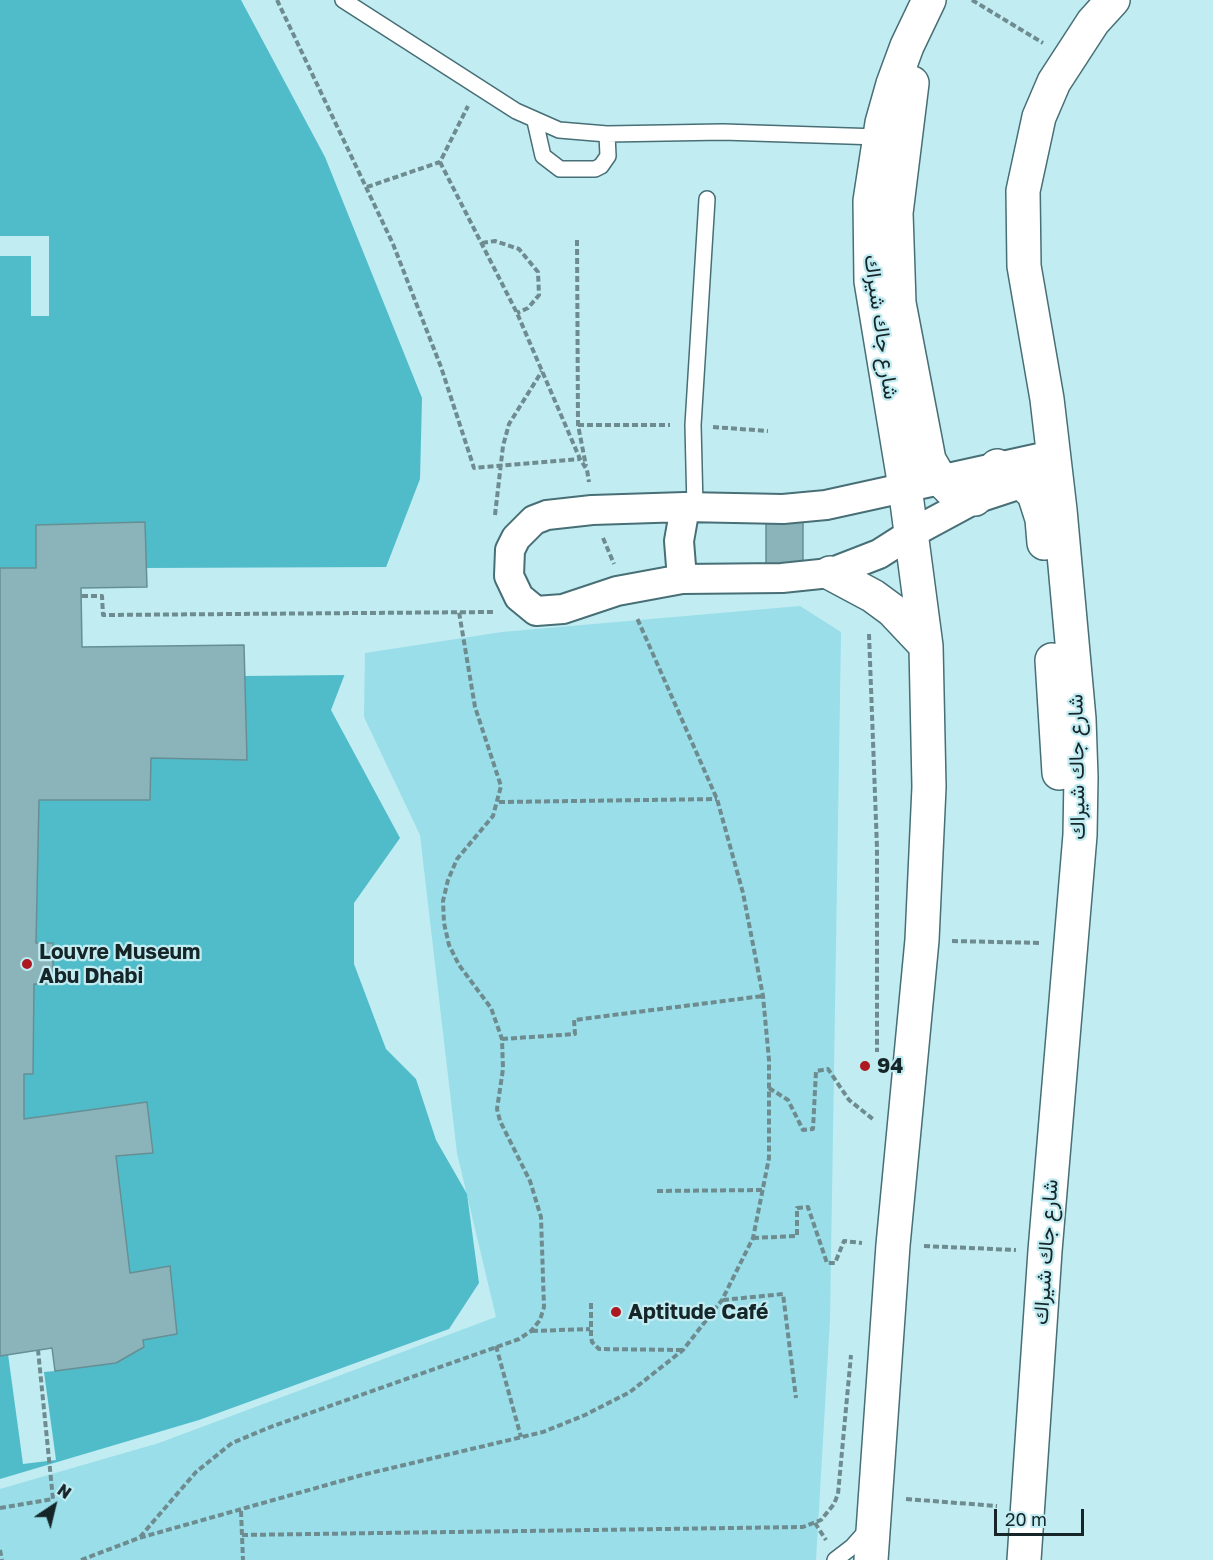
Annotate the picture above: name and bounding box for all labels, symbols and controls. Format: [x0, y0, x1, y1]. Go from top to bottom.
street label: شارع جاك شيراك [858, 253, 904, 401]
street label: شارع جاك شيراك [1063, 694, 1091, 840]
place label: Louvre Museum Abu Dhabi [39, 939, 200, 989]
marker: Louvre Museum Abu Dhabi [20, 957, 34, 971]
place label: 94 [877, 1053, 903, 1079]
marker: 94 [858, 1059, 872, 1073]
street label: شارع جاك شيراك [1028, 1178, 1064, 1326]
place label: Aptitude Café [628, 1299, 768, 1325]
marker: Aptitude Café [609, 1305, 623, 1319]
north arrow [24, 1476, 84, 1536]
text: N [54, 1480, 75, 1503]
scale bar [997, 1497, 1087, 1535]
text: 20 m [1005, 1508, 1047, 1530]

